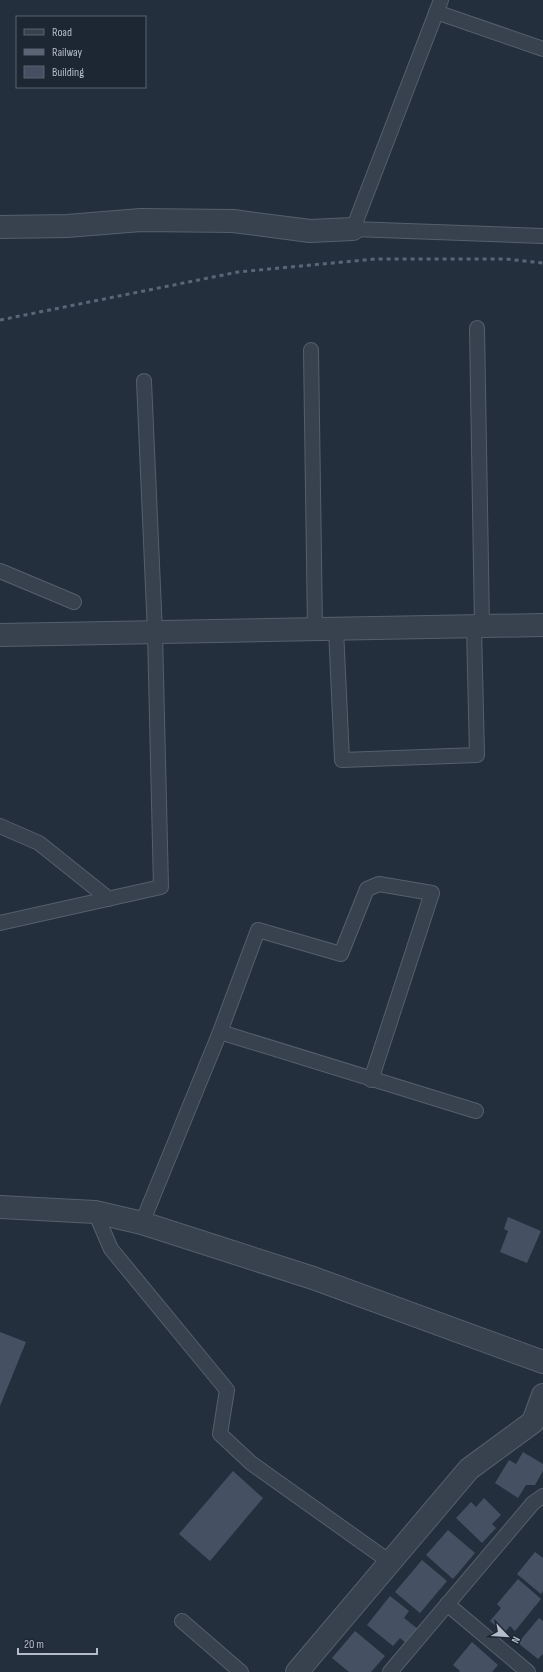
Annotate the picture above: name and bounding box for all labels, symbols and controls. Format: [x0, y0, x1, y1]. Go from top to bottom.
legend [16, 16, 146, 88]
text: Road [52, 25, 72, 40]
text: Railway [52, 45, 83, 60]
text: Building [52, 65, 84, 80]
north arrow [487, 1616, 527, 1656]
scale bar [18, 1630, 97, 1656]
text: N [508, 1635, 523, 1646]
text: 20 m [24, 1637, 44, 1652]

